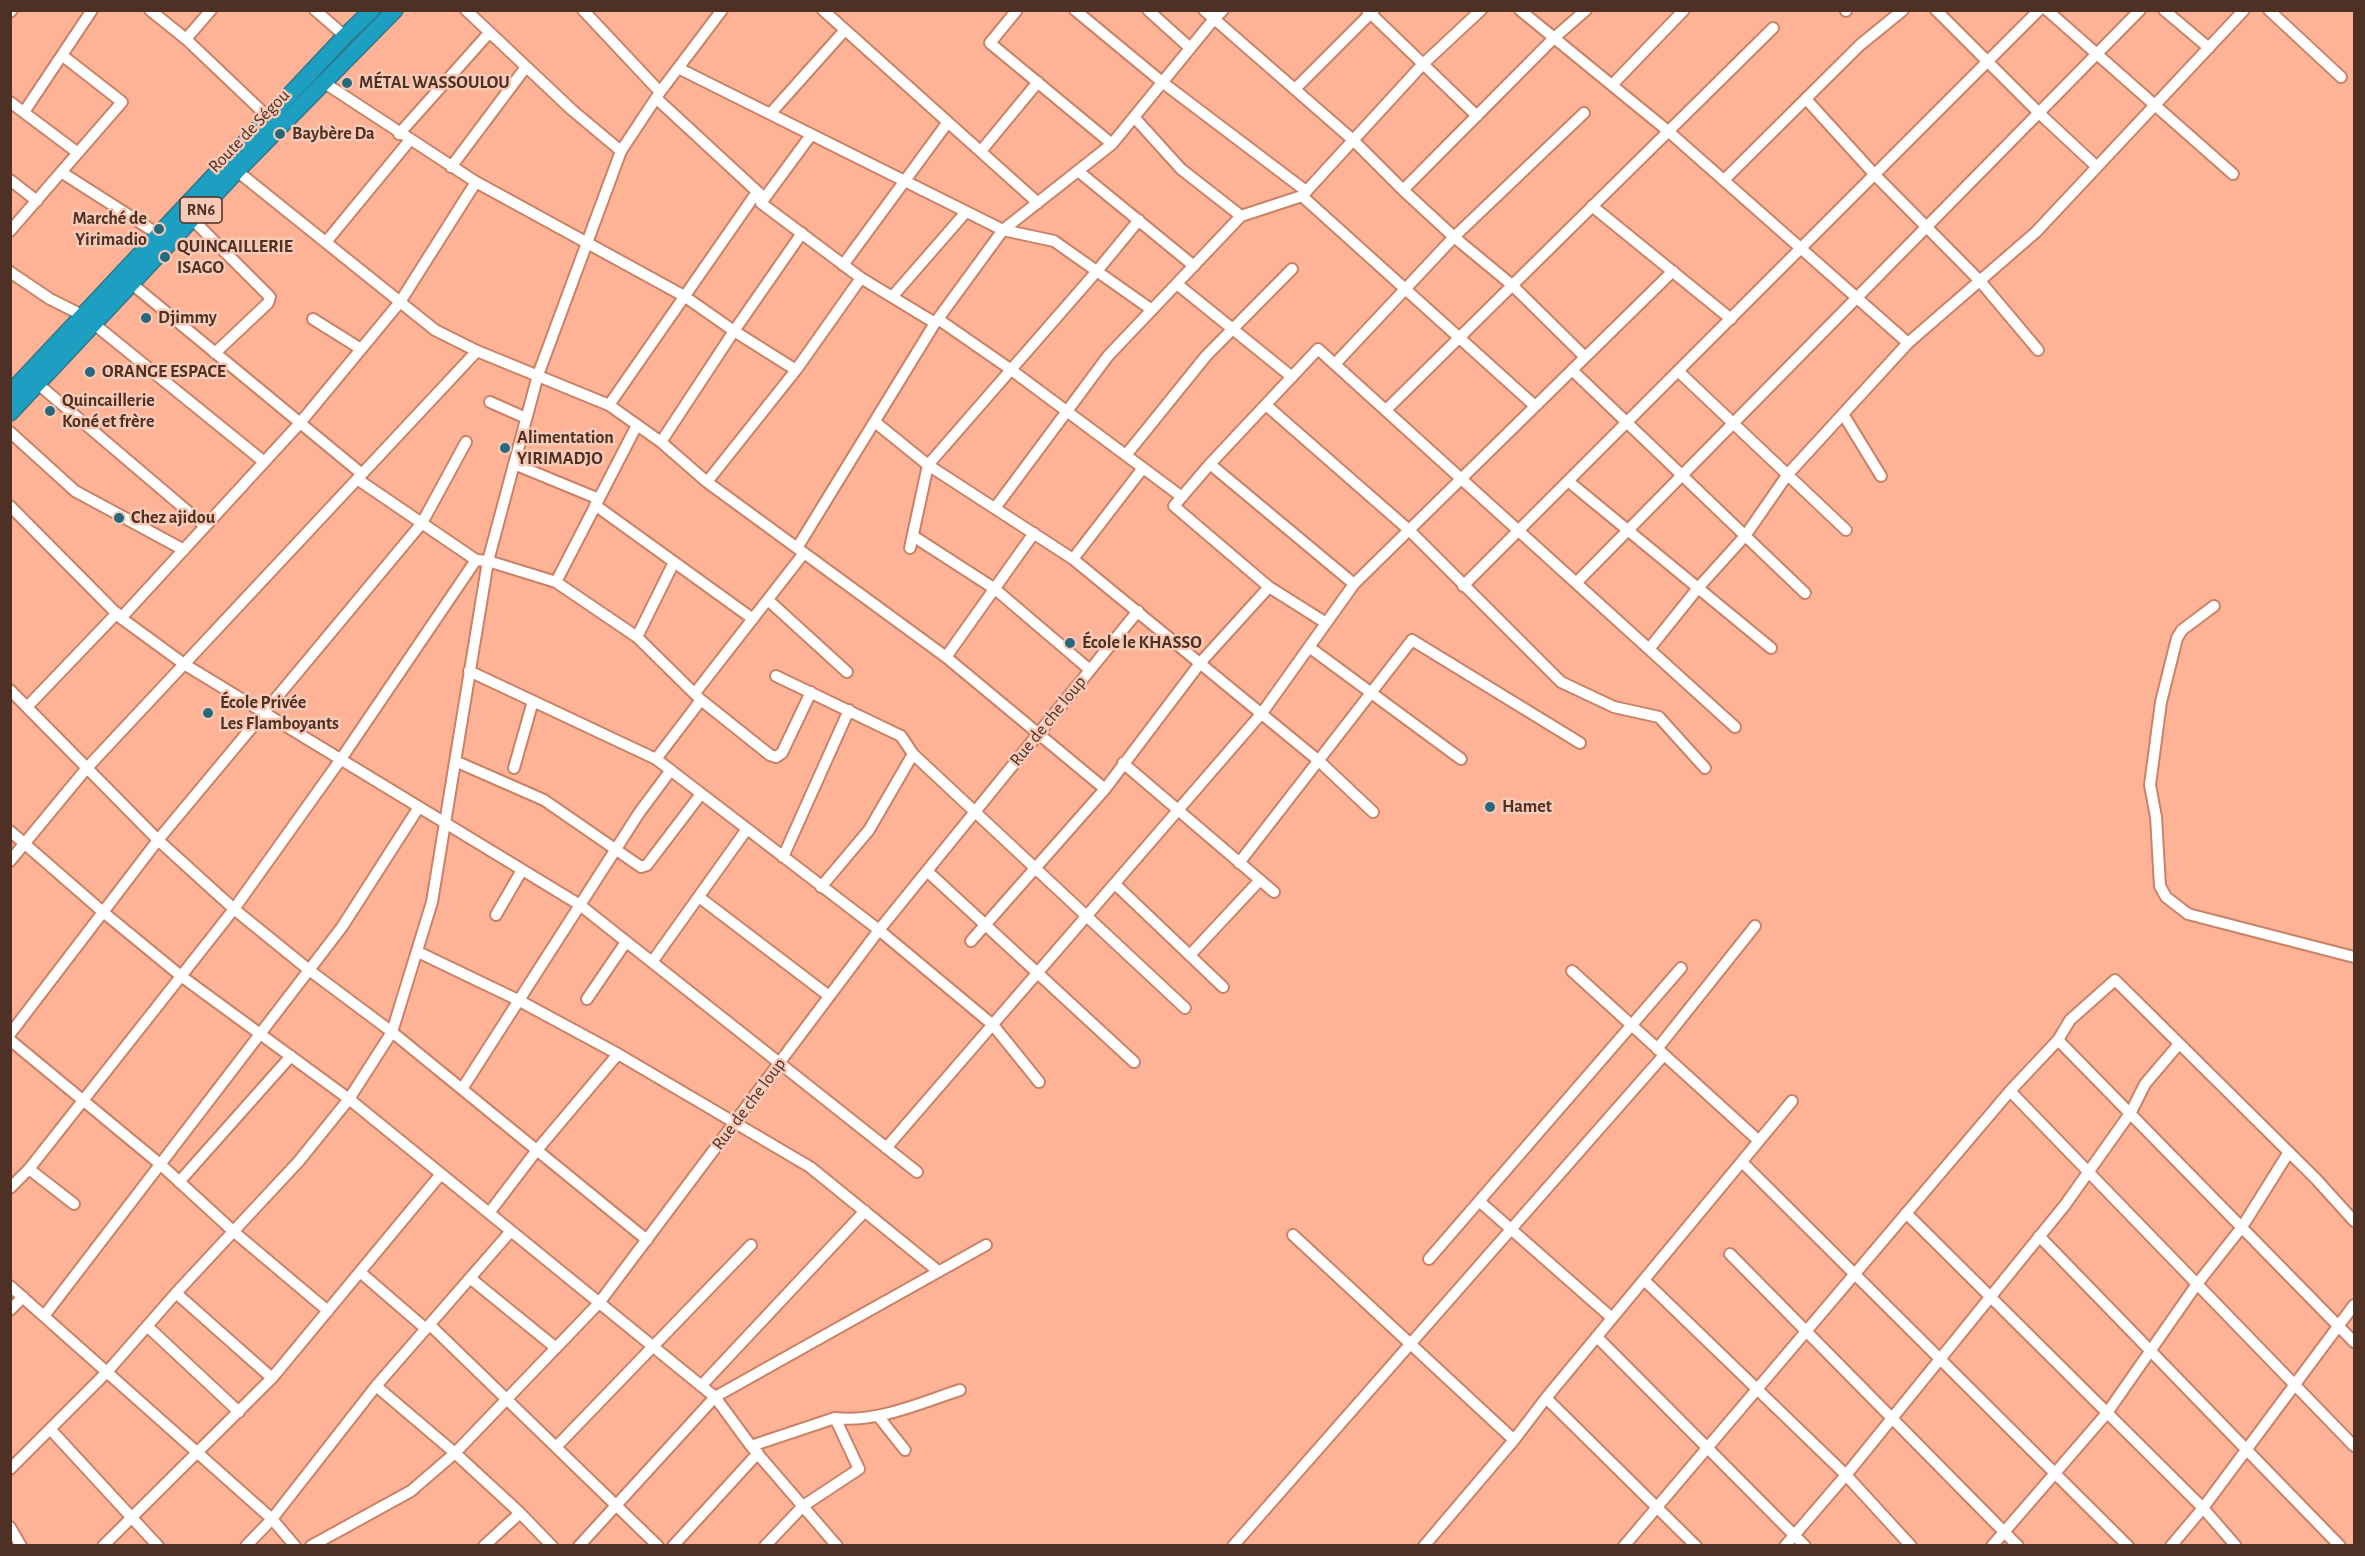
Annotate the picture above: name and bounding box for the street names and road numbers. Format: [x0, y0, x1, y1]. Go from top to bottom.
street label: Route de Ségou [204, 85, 294, 177]
road number: RN6 [180, 197, 222, 223]
street label: Rue de che loup [1005, 672, 1091, 770]
street label: Rue de che loup [707, 1054, 791, 1154]

